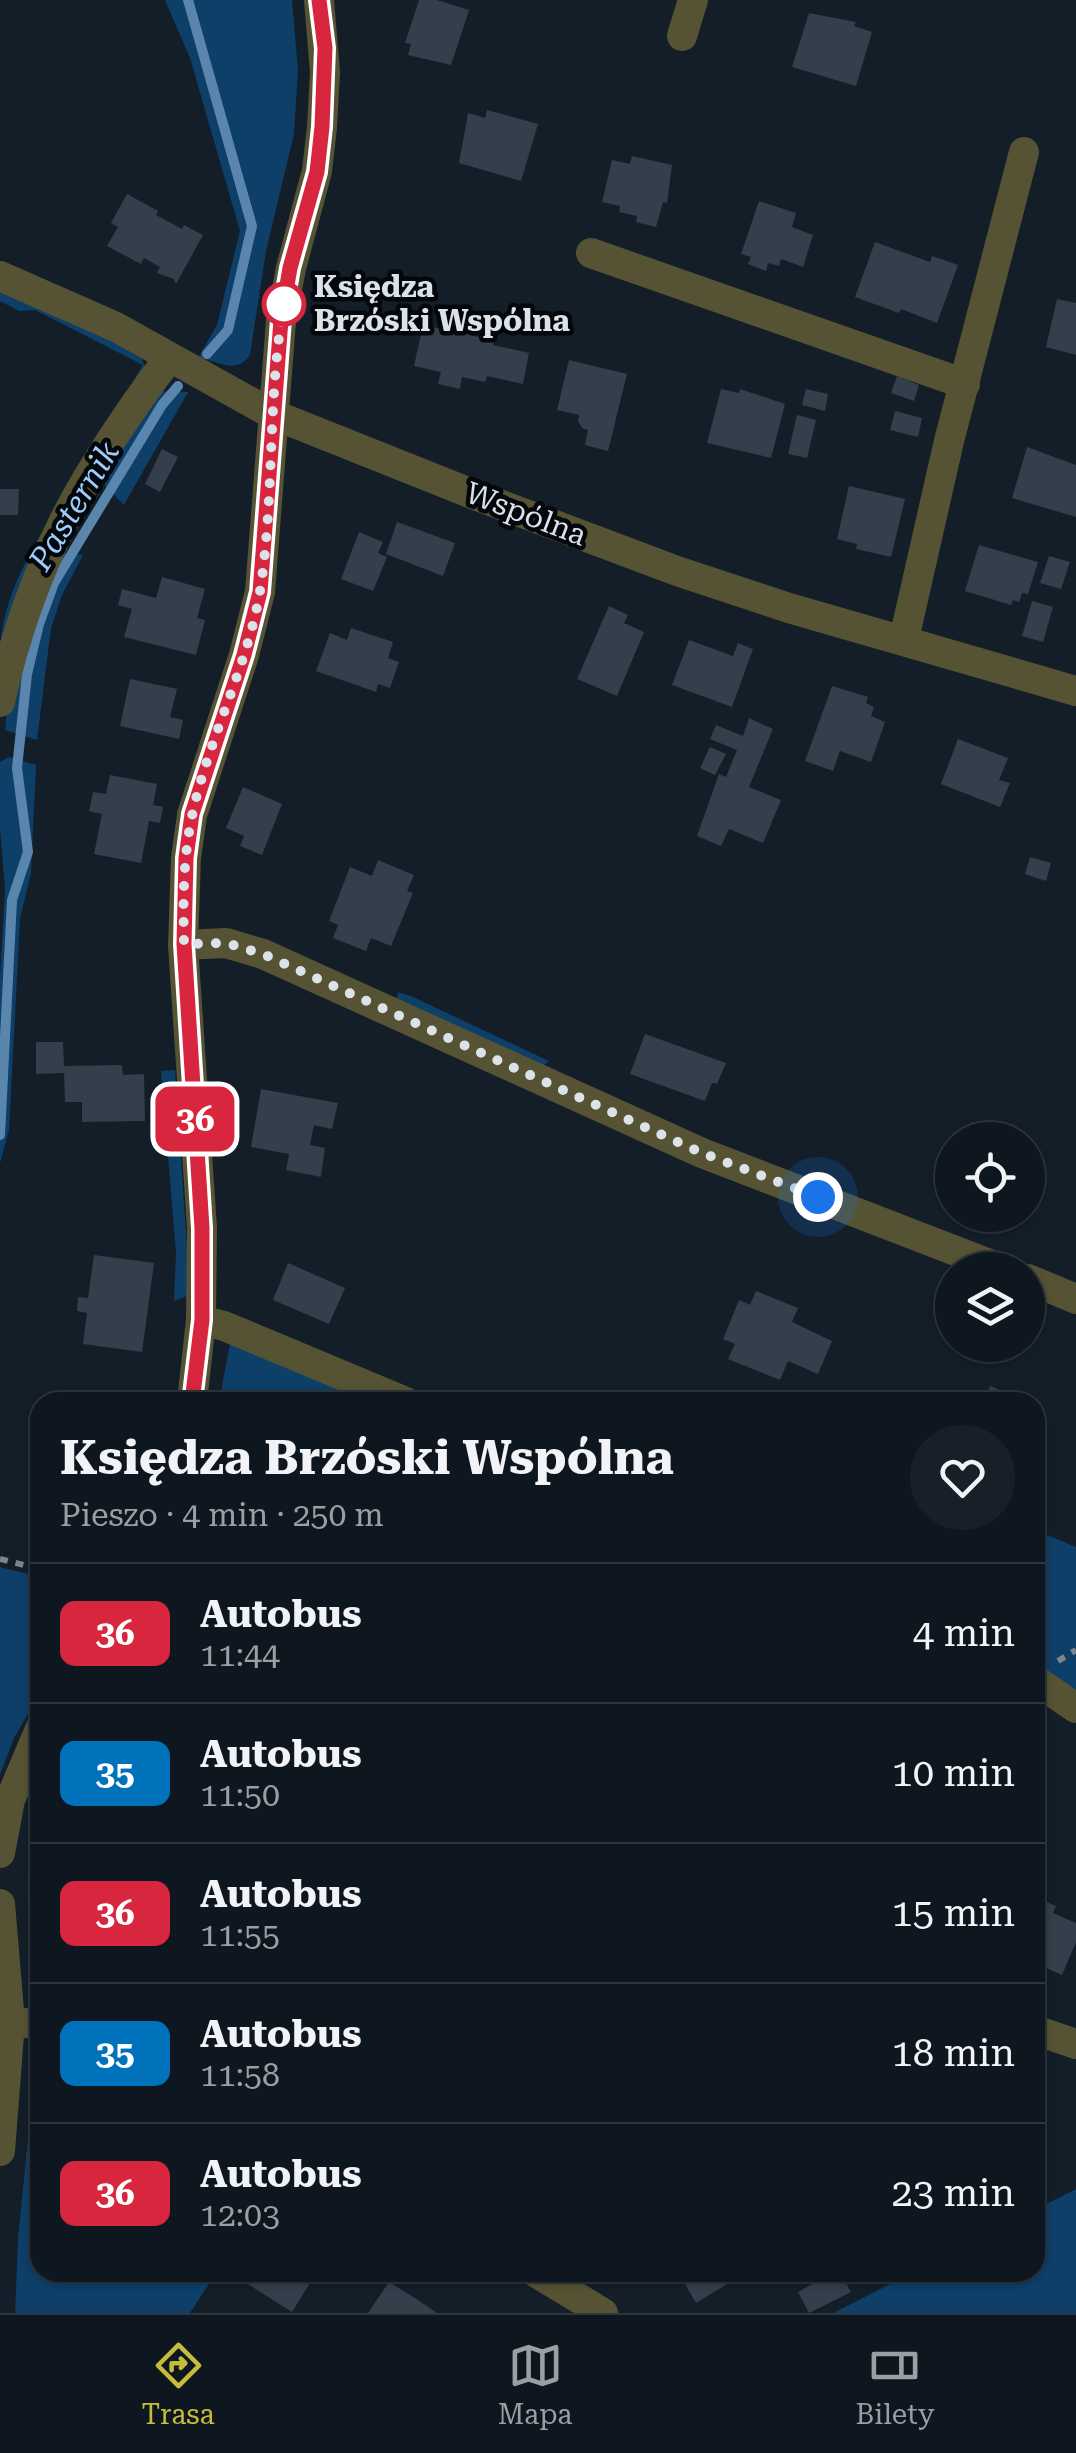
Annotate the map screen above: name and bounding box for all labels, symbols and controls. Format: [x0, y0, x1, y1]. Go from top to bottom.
place label: Księdza Brzóski Wspólna [314, 269, 570, 338]
marker: Księdza Brzóski Wspólna [263, 283, 305, 325]
water label: Pasternik [20, 434, 127, 578]
street label: Wspólna [461, 475, 592, 553]
line badge: 36 [150, 1086, 240, 1152]
text: 36 [175, 1099, 215, 1140]
map controls [935, 1122, 1045, 1362]
button: locate [935, 1122, 1045, 1232]
your location [793, 1172, 843, 1222]
button: layers [935, 1252, 1045, 1362]
button: heart [910, 1425, 1015, 1530]
text: Księdza Brzóski Wspólna [60, 1430, 674, 1486]
text: Pieszo · 4 min · 250 m [60, 1496, 384, 1534]
text: Autobus [200, 1592, 362, 1636]
text: 4 min [913, 1611, 1015, 1655]
text: 36 [95, 1613, 135, 1654]
text: 11:44 [200, 1636, 280, 1674]
text: Autobus [200, 1732, 362, 1776]
text: 10 min [892, 1751, 1015, 1795]
text: 35 [95, 1753, 135, 1794]
text: 11:50 [200, 1776, 280, 1814]
text: Autobus [200, 1872, 362, 1916]
text: 15 min [892, 1891, 1015, 1935]
text: 36 [95, 1893, 135, 1934]
text: 11:55 [200, 1916, 280, 1954]
text: Autobus [200, 2012, 362, 2056]
text: 18 min [892, 2031, 1015, 2075]
text: 35 [95, 2033, 135, 2074]
text: 11:58 [200, 2056, 280, 2094]
text: Autobus [200, 2152, 362, 2196]
text: 23 min [892, 2171, 1015, 2215]
text: 36 [95, 2173, 135, 2214]
text: 12:03 [200, 2196, 280, 2234]
tab: Trasa [142, 2338, 215, 2431]
tab: Mapa [498, 2338, 573, 2431]
tab: Bilety [856, 2338, 934, 2431]

